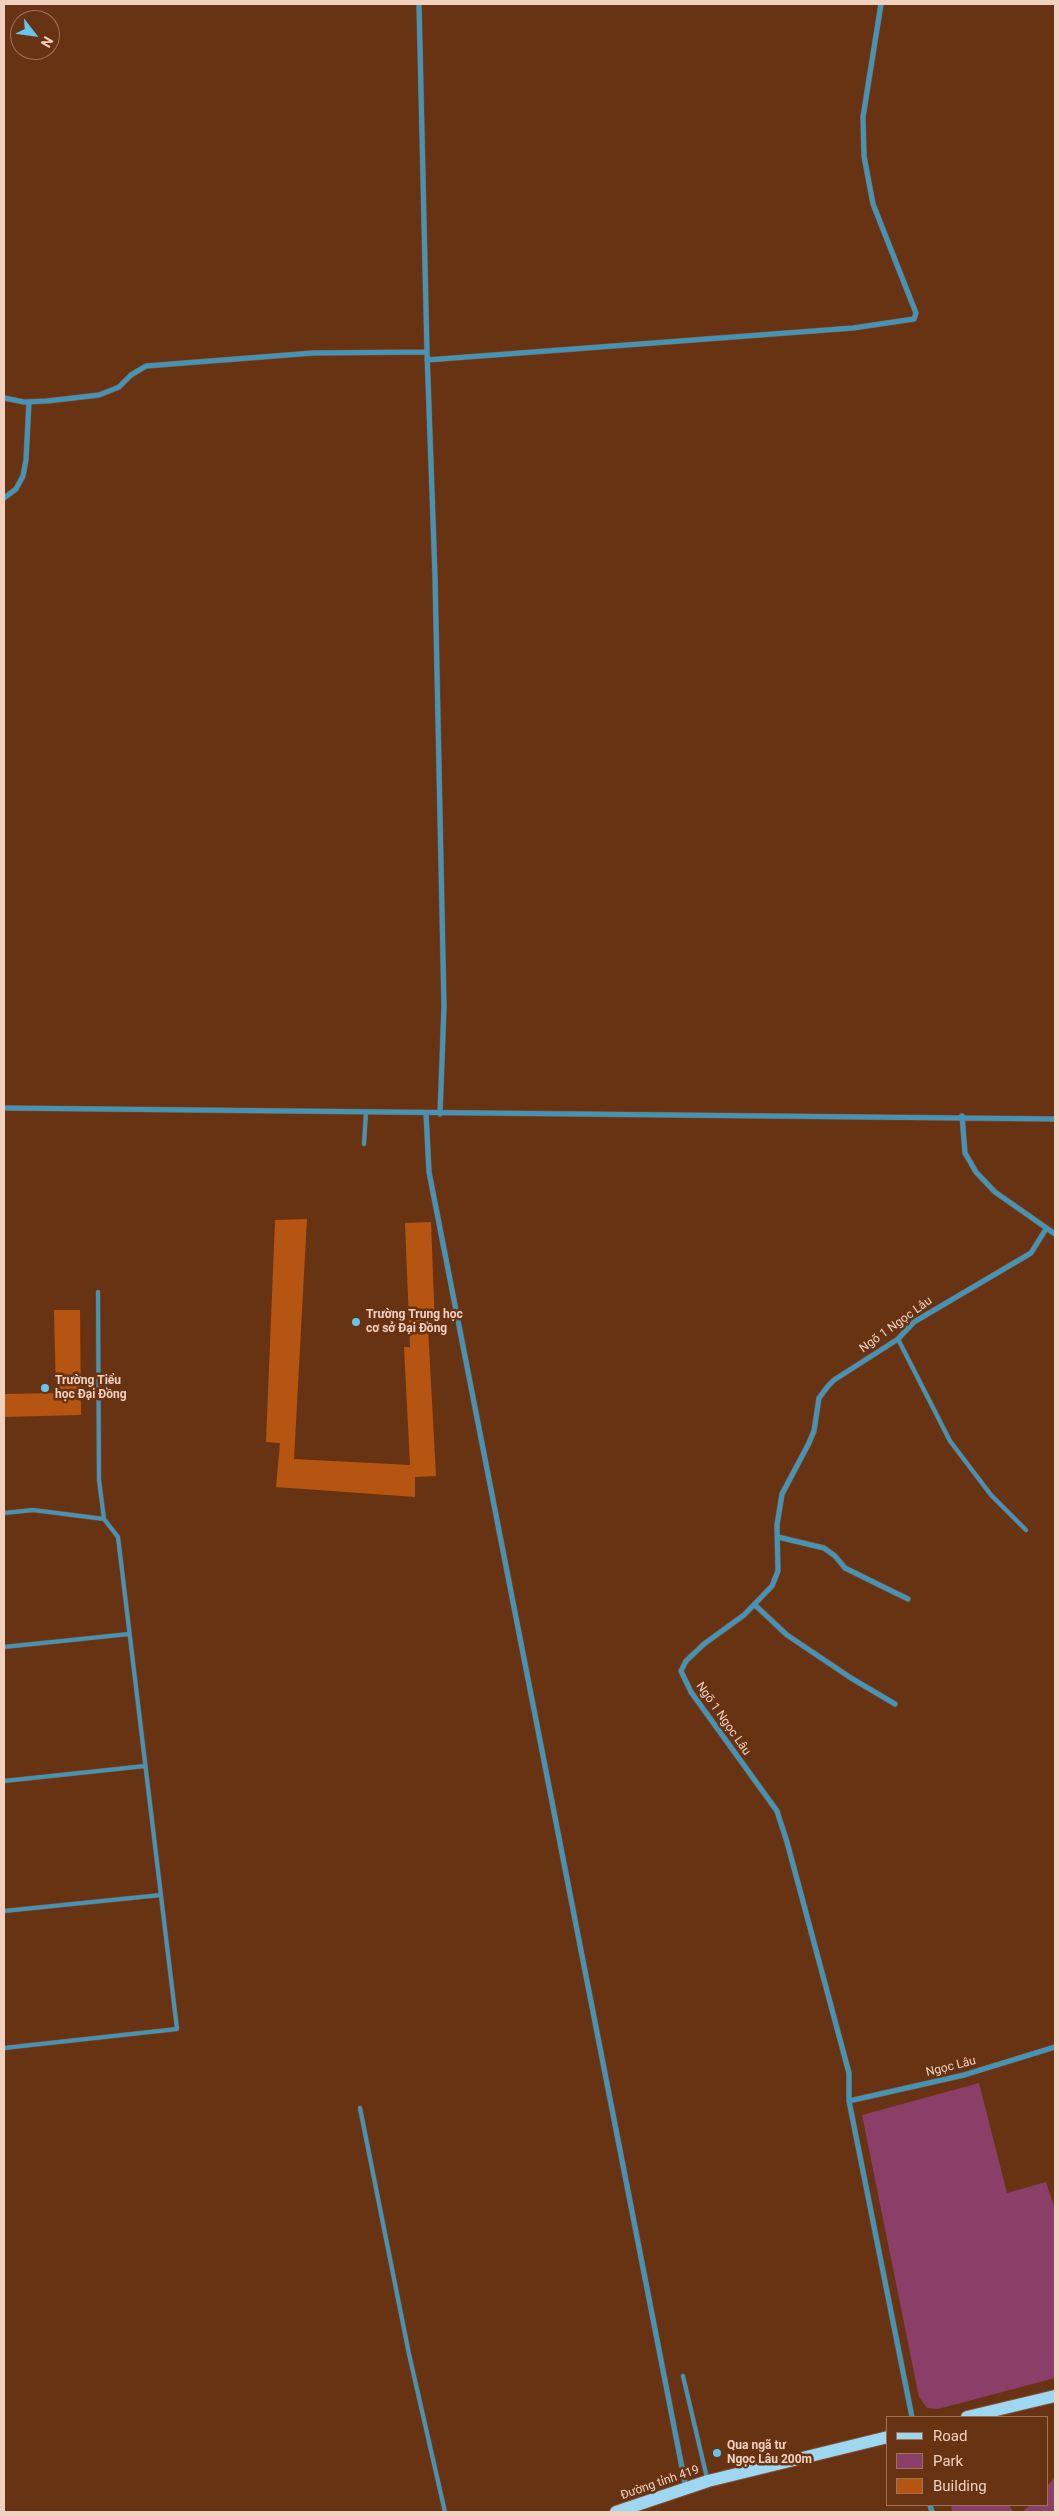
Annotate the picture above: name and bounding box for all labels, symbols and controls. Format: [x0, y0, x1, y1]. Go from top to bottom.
north arrow [10, 10, 60, 60]
text: N [38, 34, 57, 50]
street label: Ngõ 1 Ngọc Lâu [857, 1294, 935, 1356]
place label: Trường Trung học cơ sở Đại Đồng [366, 1308, 463, 1336]
marker: Trường Trung học cơ sở Đại Đồng [350, 1316, 362, 1328]
place label: Trường Tiểu học Đại Đồng [55, 1374, 127, 1402]
marker: Trường Tiểu học Đại Đồng [39, 1382, 51, 1394]
street label: Ngõ 1 Ngọc Lâu [692, 1680, 754, 1758]
street label: Ngọc Lâu [925, 2054, 977, 2080]
legend [886, 2416, 1049, 2506]
text: Road [933, 2427, 967, 2445]
place label: Qua ngã tư Ngọc Lâu 200m [727, 2439, 812, 2467]
marker: Qua ngã tư Ngọc Lâu 200m [711, 2447, 723, 2459]
text: Park [933, 2452, 963, 2470]
street label: Đường tỉnh 419 [619, 2463, 701, 2503]
text: Building [933, 2477, 987, 2495]

